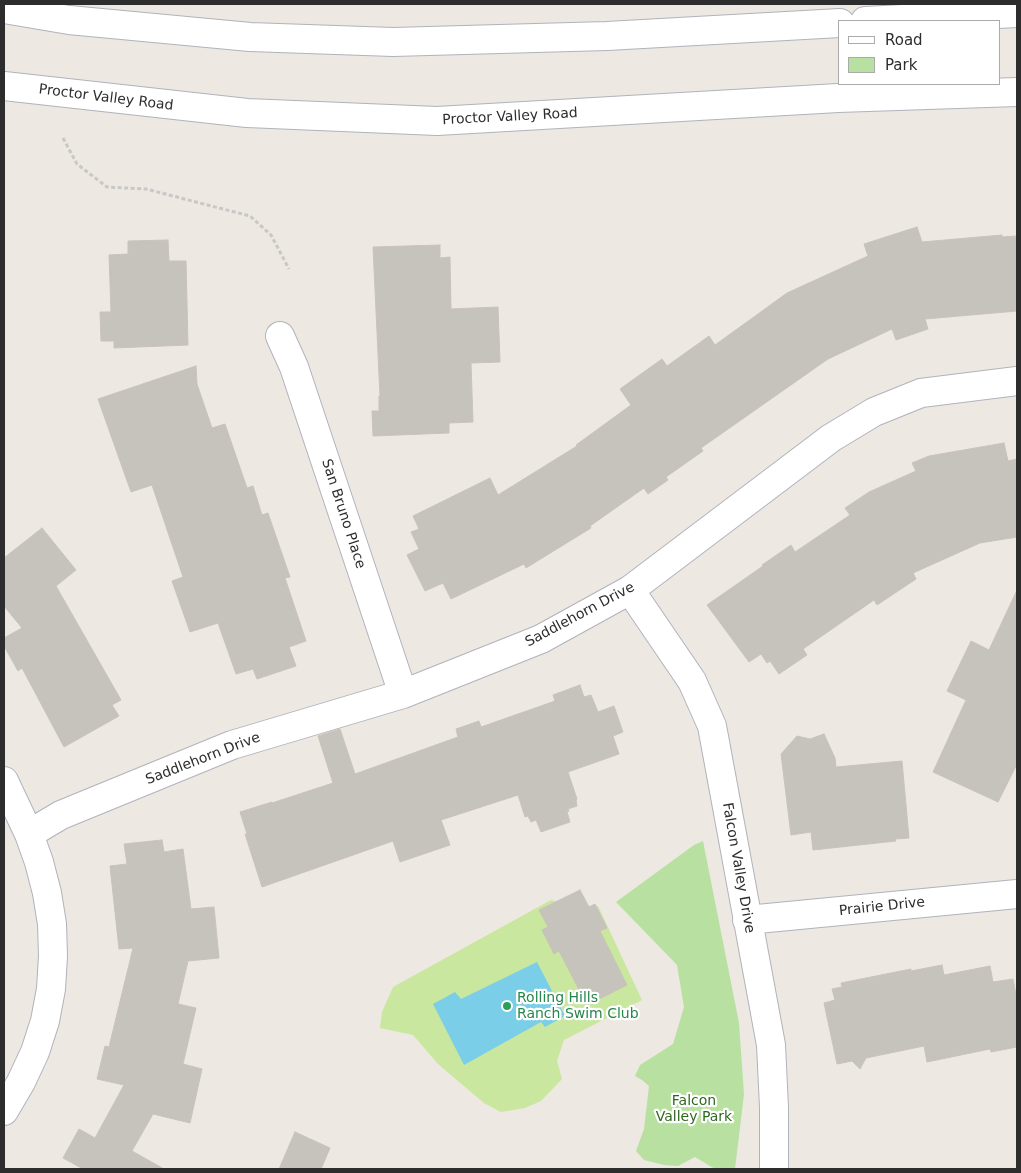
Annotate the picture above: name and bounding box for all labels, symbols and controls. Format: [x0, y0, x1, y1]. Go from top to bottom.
legend [838, 20, 1001, 85]
text: Road [885, 31, 923, 49]
text: Park [885, 56, 917, 74]
street label: Proctor Valley Road [38, 81, 174, 115]
street label: Proctor Valley Road [442, 105, 578, 129]
street label: San Bruno Place [317, 457, 369, 571]
street label: Saddlehorn Drive [522, 579, 638, 651]
street label: Saddlehorn Drive [143, 729, 263, 789]
street label: Falcon Valley Drive [718, 801, 758, 935]
street label: Prairie Drive [838, 894, 926, 920]
place label: Rolling Hills Ranch Swim Club [517, 990, 639, 1022]
marker: Rolling Hills Ranch Swim Club [501, 1000, 513, 1012]
park label: Falcon Valley Park [656, 1093, 732, 1126]

